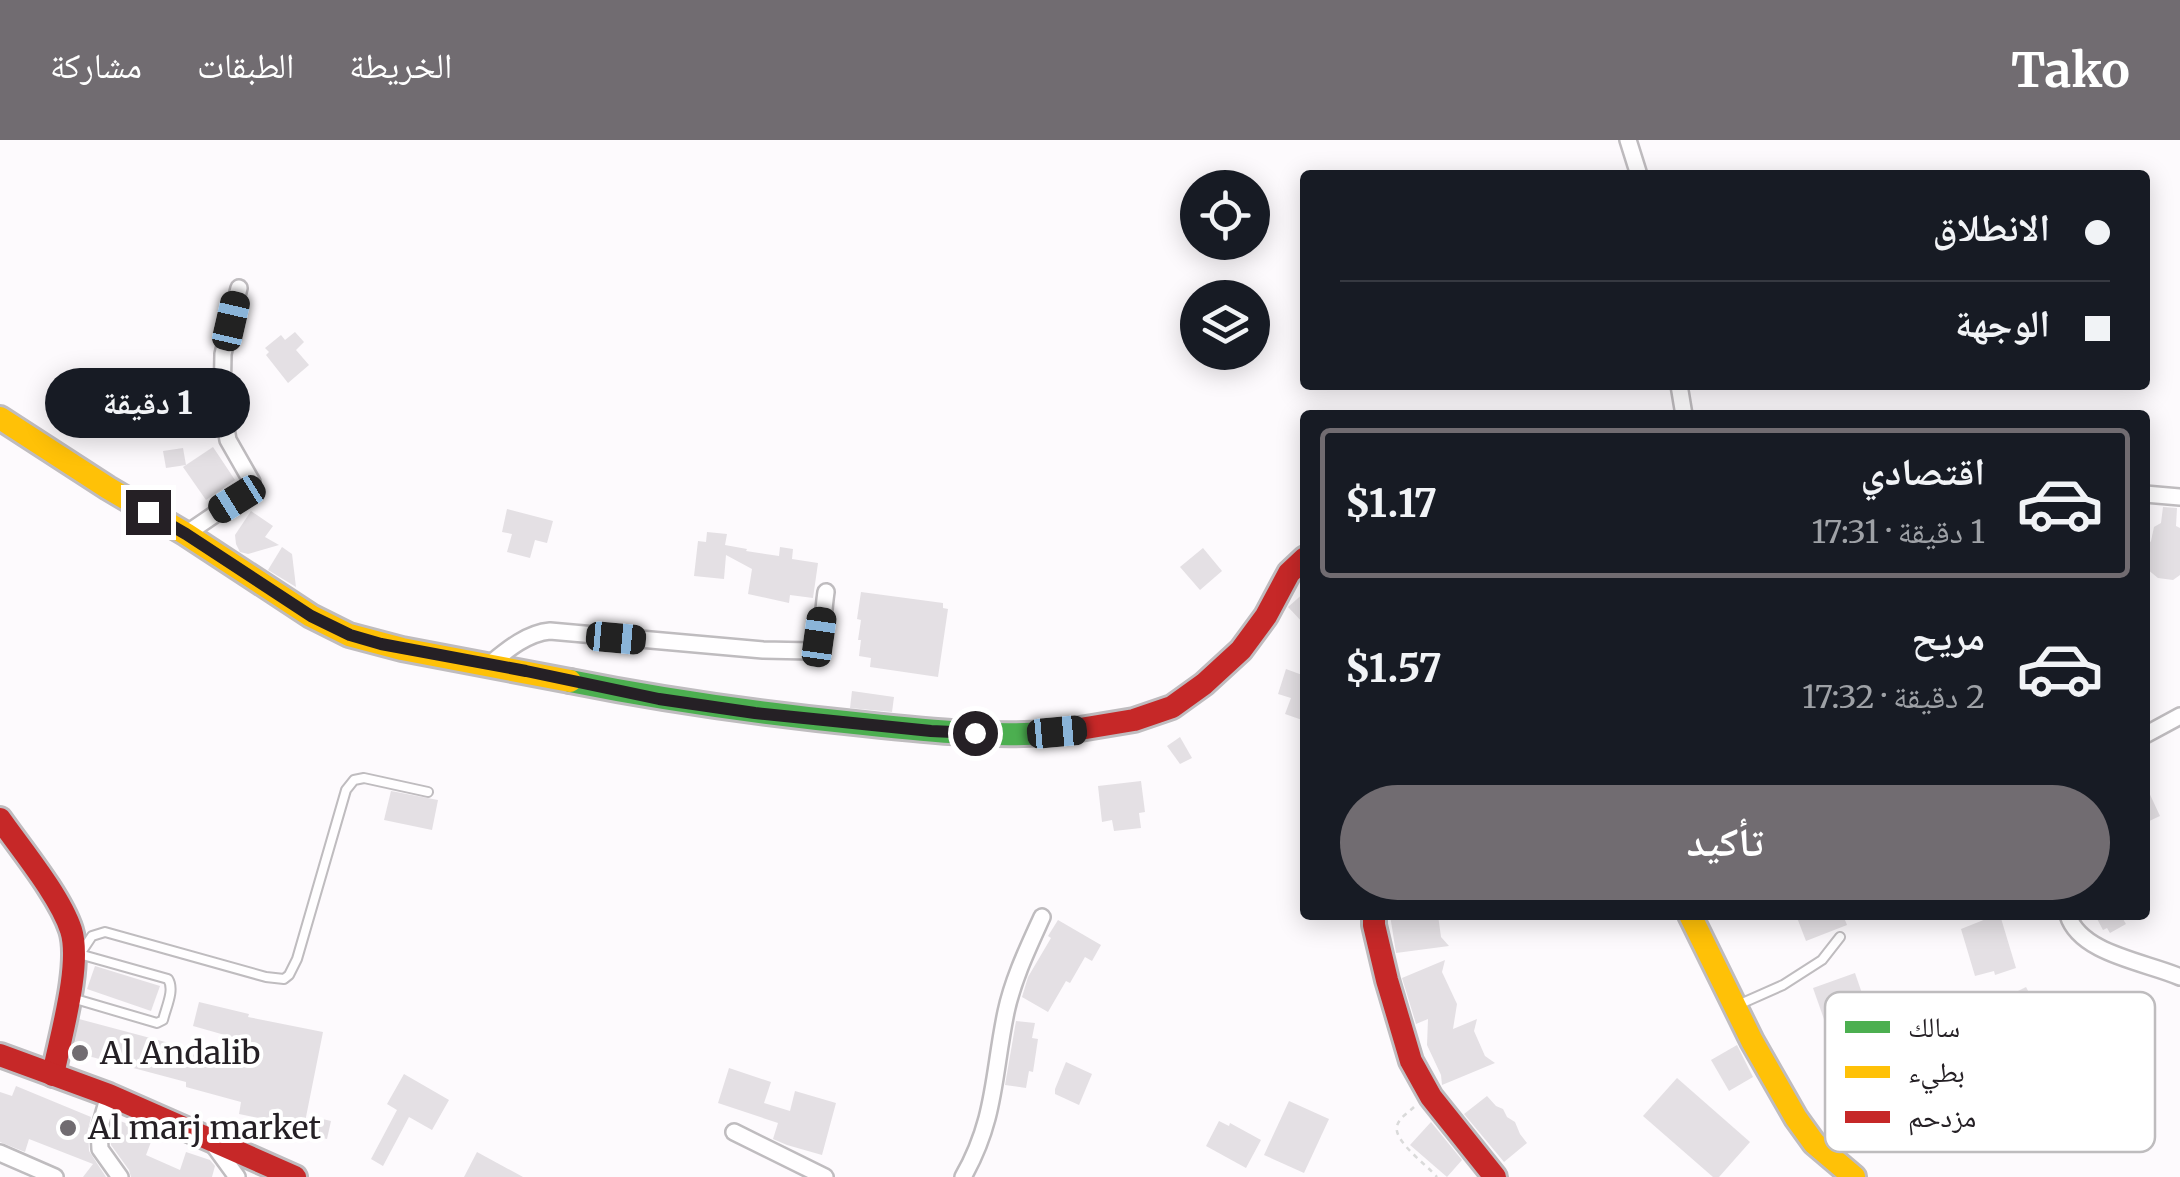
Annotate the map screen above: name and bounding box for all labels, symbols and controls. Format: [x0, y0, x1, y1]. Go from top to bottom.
text: Tako [2011, 40, 2130, 100]
text: مشاركة [50, 44, 142, 88]
text: الطبقات [197, 44, 294, 88]
text: الخريطة [349, 44, 452, 88]
map controls [1180, 170, 1270, 370]
button: locate [1180, 170, 1270, 260]
text: الانطلاق [1932, 204, 2050, 251]
button: layers [1180, 280, 1270, 370]
car [210, 288, 252, 354]
text: الوجهة [1955, 300, 2050, 347]
callout: 1 دقيقة [46, 367, 250, 437]
text: 1 دقيقة [103, 383, 192, 423]
text: اقتصادي [1861, 448, 1985, 495]
icon: car [2015, 458, 2105, 548]
car [204, 470, 270, 528]
text: $1.17 [1345, 480, 1437, 527]
route end [126, 490, 171, 535]
text: 1 دقيقة · 17:31 [1811, 512, 1985, 552]
car [800, 605, 838, 669]
text: مريح [1911, 613, 1985, 660]
car [585, 620, 647, 656]
icon: car [2015, 623, 2105, 713]
text: $1.57 [1345, 645, 1442, 692]
text: 2 دقيقة · 17:32 [1802, 677, 1985, 717]
route start [953, 711, 998, 756]
car [1026, 714, 1088, 750]
button: تأكيد [1340, 785, 2110, 900]
legend [1825, 992, 2155, 1152]
text: سالك [1908, 1009, 1960, 1045]
place label: Al Andalib [99, 1033, 260, 1073]
marker: Al Andalib [69, 1042, 91, 1064]
text: بطيء [1908, 1054, 1965, 1095]
text: مزدحم [1908, 1099, 1976, 1136]
place label: Al marj market [87, 1108, 321, 1148]
marker: Al marj market [57, 1117, 79, 1139]

